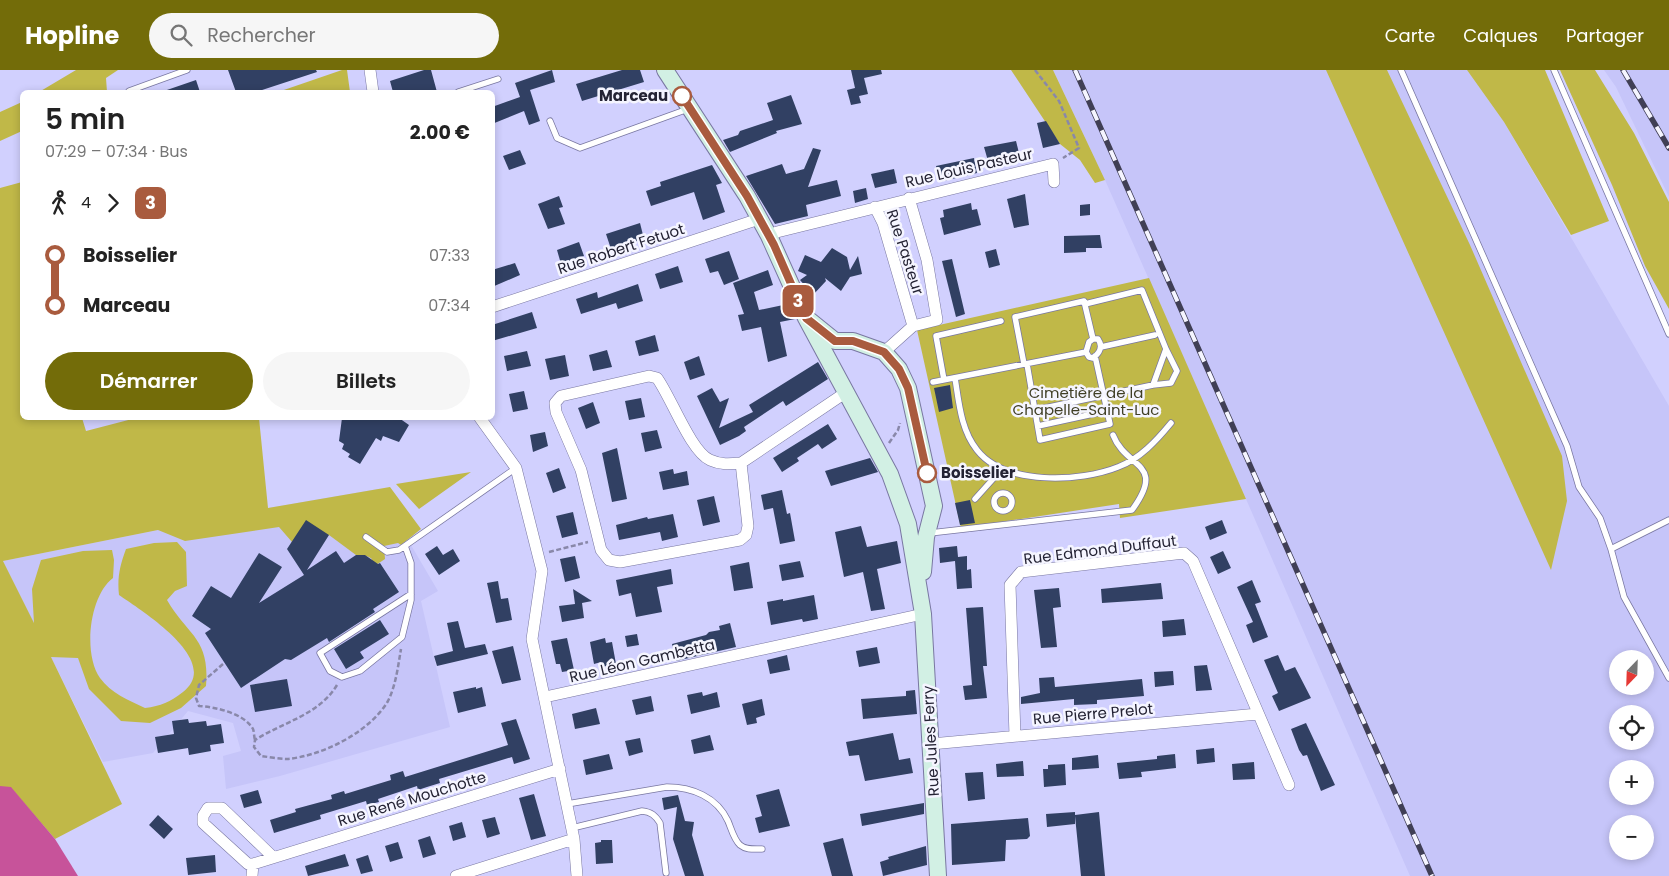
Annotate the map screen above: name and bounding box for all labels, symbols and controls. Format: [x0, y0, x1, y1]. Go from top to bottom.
search box [149, 13, 499, 58]
text: Hopline [25, 19, 119, 52]
icon: search [167, 21, 195, 49]
text: Rechercher [207, 22, 316, 49]
text: Carte [1385, 23, 1435, 48]
text: Calques [1463, 23, 1538, 48]
text: Partager [1566, 23, 1644, 48]
place label: Marceau [599, 85, 668, 106]
marker: Marceau [672, 86, 692, 106]
text: 5 min [45, 100, 125, 139]
text: 2.00 € [410, 119, 470, 146]
text: 07:29 – 07:34 · Bus [45, 140, 188, 163]
street label: Rue Louis Pasteur [903, 143, 1035, 192]
icon: walk [45, 189, 73, 217]
icon: forward [99, 189, 127, 217]
text: 3 [145, 190, 156, 215]
text: 4 [81, 191, 91, 214]
street label: Rue Pasteur [882, 206, 929, 298]
street label: Rue Robert Fetuot [555, 218, 687, 279]
text: Boisselier [83, 242, 177, 269]
text: 07:33 [429, 244, 470, 267]
line badge: 3 [782, 285, 814, 317]
text: 3 [793, 288, 803, 313]
text: Marceau [83, 292, 170, 319]
text: 07:34 [428, 294, 470, 317]
button: Démarrer [45, 352, 253, 410]
button: Billets [263, 352, 470, 410]
park label: Cimetière de la Chapelle-Saint-Luc [1013, 382, 1159, 420]
place label: Boisselier [941, 462, 1016, 483]
marker: Boisselier [917, 463, 937, 483]
street label: Rue Edmond Duffaut [1022, 530, 1178, 569]
street label: Rue Léon Gambetta [567, 634, 717, 687]
north arrow [1609, 650, 1654, 695]
map controls [1609, 650, 1654, 860]
street label: Rue Jules Ferry [917, 685, 944, 797]
street label: Rue Pierre Prelot [1032, 698, 1154, 729]
button: locate [1609, 705, 1654, 750]
button: + [1609, 760, 1654, 805]
street label: Rue René Mouchotte [335, 766, 489, 831]
button: − [1609, 815, 1654, 860]

